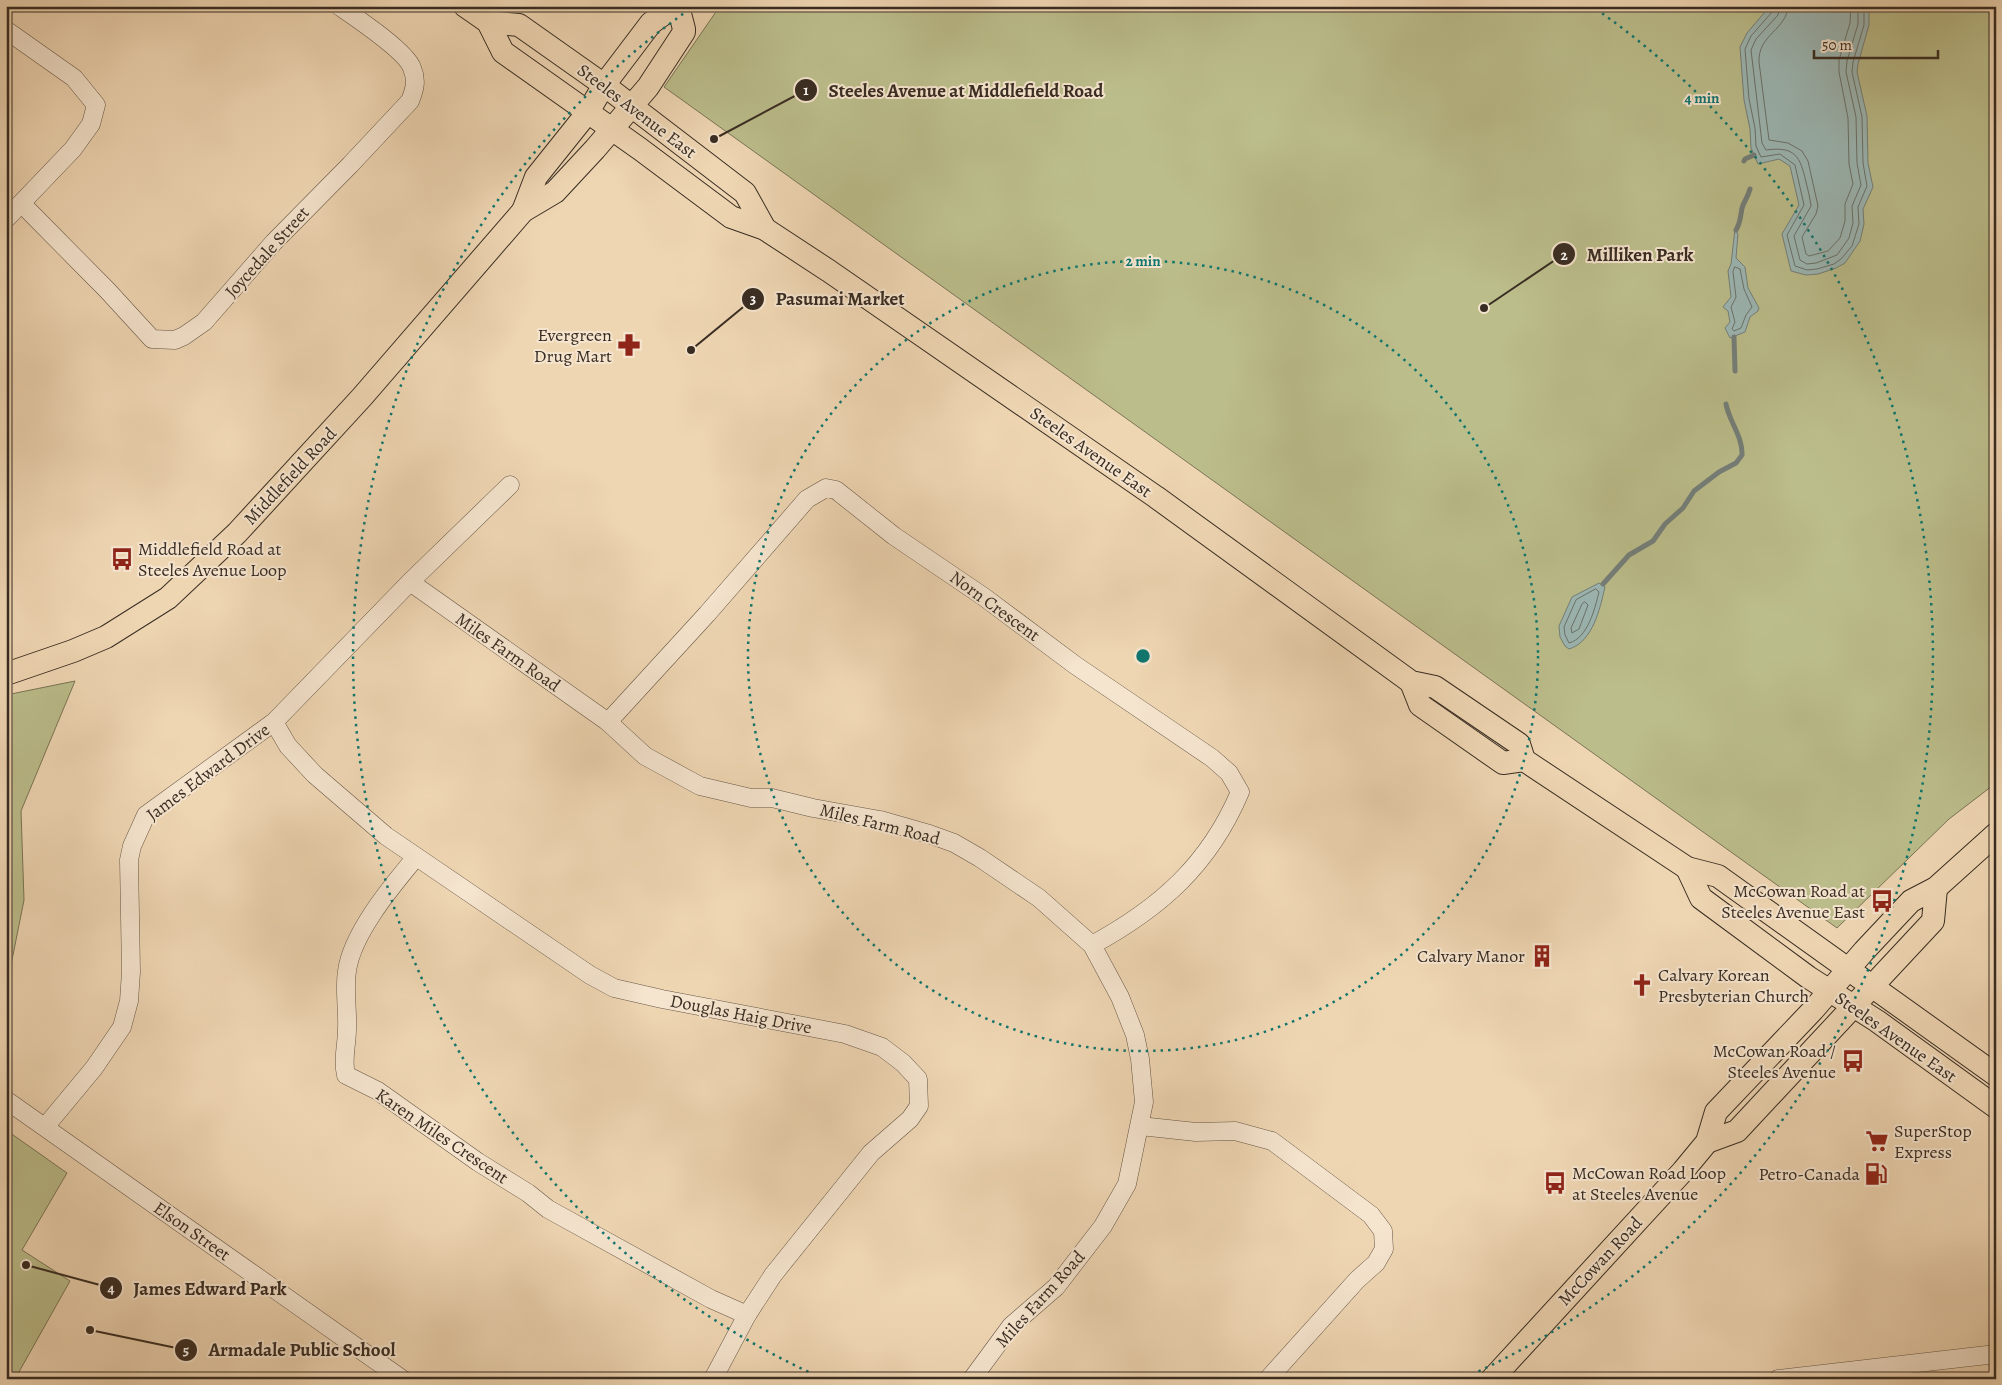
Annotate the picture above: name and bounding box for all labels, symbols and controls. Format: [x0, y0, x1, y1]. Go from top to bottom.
scale bar [1814, 28, 1938, 60]
text: 50 m [1822, 35, 1852, 55]
street label: Steeles Avenue East [572, 58, 702, 164]
callout: Steeles Avenue at Middlefield Road [794, 73, 1114, 107]
text: Steeles Avenue at Middlefield Road [829, 78, 1104, 104]
text: 1 [803, 80, 809, 100]
text: 4 min [1684, 88, 1720, 108]
street label: Joycedale Street [219, 201, 315, 303]
callout: Milliken Park [1551, 237, 1703, 271]
text: Milliken Park [1587, 242, 1693, 268]
text: 2 [1560, 245, 1568, 265]
text: 2 min [1125, 251, 1161, 271]
callout: Pasumai Market [740, 282, 914, 316]
text: Pasumai Market [775, 286, 905, 312]
text: 3 [750, 289, 756, 309]
place label: Evergreen Drug Mart [534, 323, 612, 368]
pharmacy icon: Evergreen Drug Mart [616, 332, 642, 358]
street label: Steeles Avenue East [1025, 401, 1157, 503]
street label: Middlefield Road [238, 422, 342, 530]
place label: Middlefield Road at Steeles Avenue Loop [138, 537, 287, 582]
bus stop icon: Middlefield Road at Steeles Avenue Loop [109, 546, 135, 572]
street label: Norn Crescent [945, 565, 1045, 647]
street label: Miles Farm Road [451, 607, 566, 697]
centre of rings [1134, 647, 1152, 665]
street label: James Edward Drive [141, 718, 275, 826]
street label: Miles Farm Road [817, 797, 943, 851]
place label: McCowan Road at Steeles Avenue East [1721, 879, 1865, 924]
bus stop icon: McCowan Road at Steeles Avenue East [1869, 888, 1895, 914]
building icon: Calvary Manor [1529, 943, 1555, 969]
place label: Calvary Manor [1417, 944, 1525, 968]
place label: Calvary Korean Presbyterian Church [1658, 963, 1809, 1008]
church icon: Calvary Korean Presbyterian Church [1629, 972, 1655, 998]
street label: Steeles Avenue East [1830, 986, 1962, 1088]
street label: Douglas Haig Drive [668, 989, 814, 1039]
place label: McCowan Road / Steeles Avenue [1713, 1039, 1836, 1084]
bus stop icon: McCowan Road / Steeles Avenue [1840, 1048, 1866, 1074]
street label: Karen Miles Crescent [371, 1083, 513, 1189]
place label: SuperStop Express [1894, 1119, 1972, 1164]
supermarket icon: SuperStop Express [1864, 1128, 1890, 1154]
place label: McCowan Road Loop at Steeles Avenue [1572, 1161, 1726, 1206]
fuel station icon: Petro-Canada [1863, 1161, 1889, 1187]
place label: Petro-Canada [1758, 1162, 1861, 1186]
bus stop icon: McCowan Road Loop at Steeles Avenue [1542, 1170, 1568, 1196]
street label: Elson Street [149, 1196, 235, 1266]
street label: McCowan Road [1552, 1211, 1648, 1311]
street label: Miles Farm Road [990, 1245, 1090, 1353]
callout: James Edward Park [98, 1271, 297, 1305]
text: James Edward Park [133, 1276, 287, 1302]
text: 4 [107, 1278, 115, 1298]
callout: Armadale Public School [173, 1333, 405, 1367]
text: Armadale Public School [208, 1337, 395, 1363]
text: 5 [183, 1340, 189, 1360]

